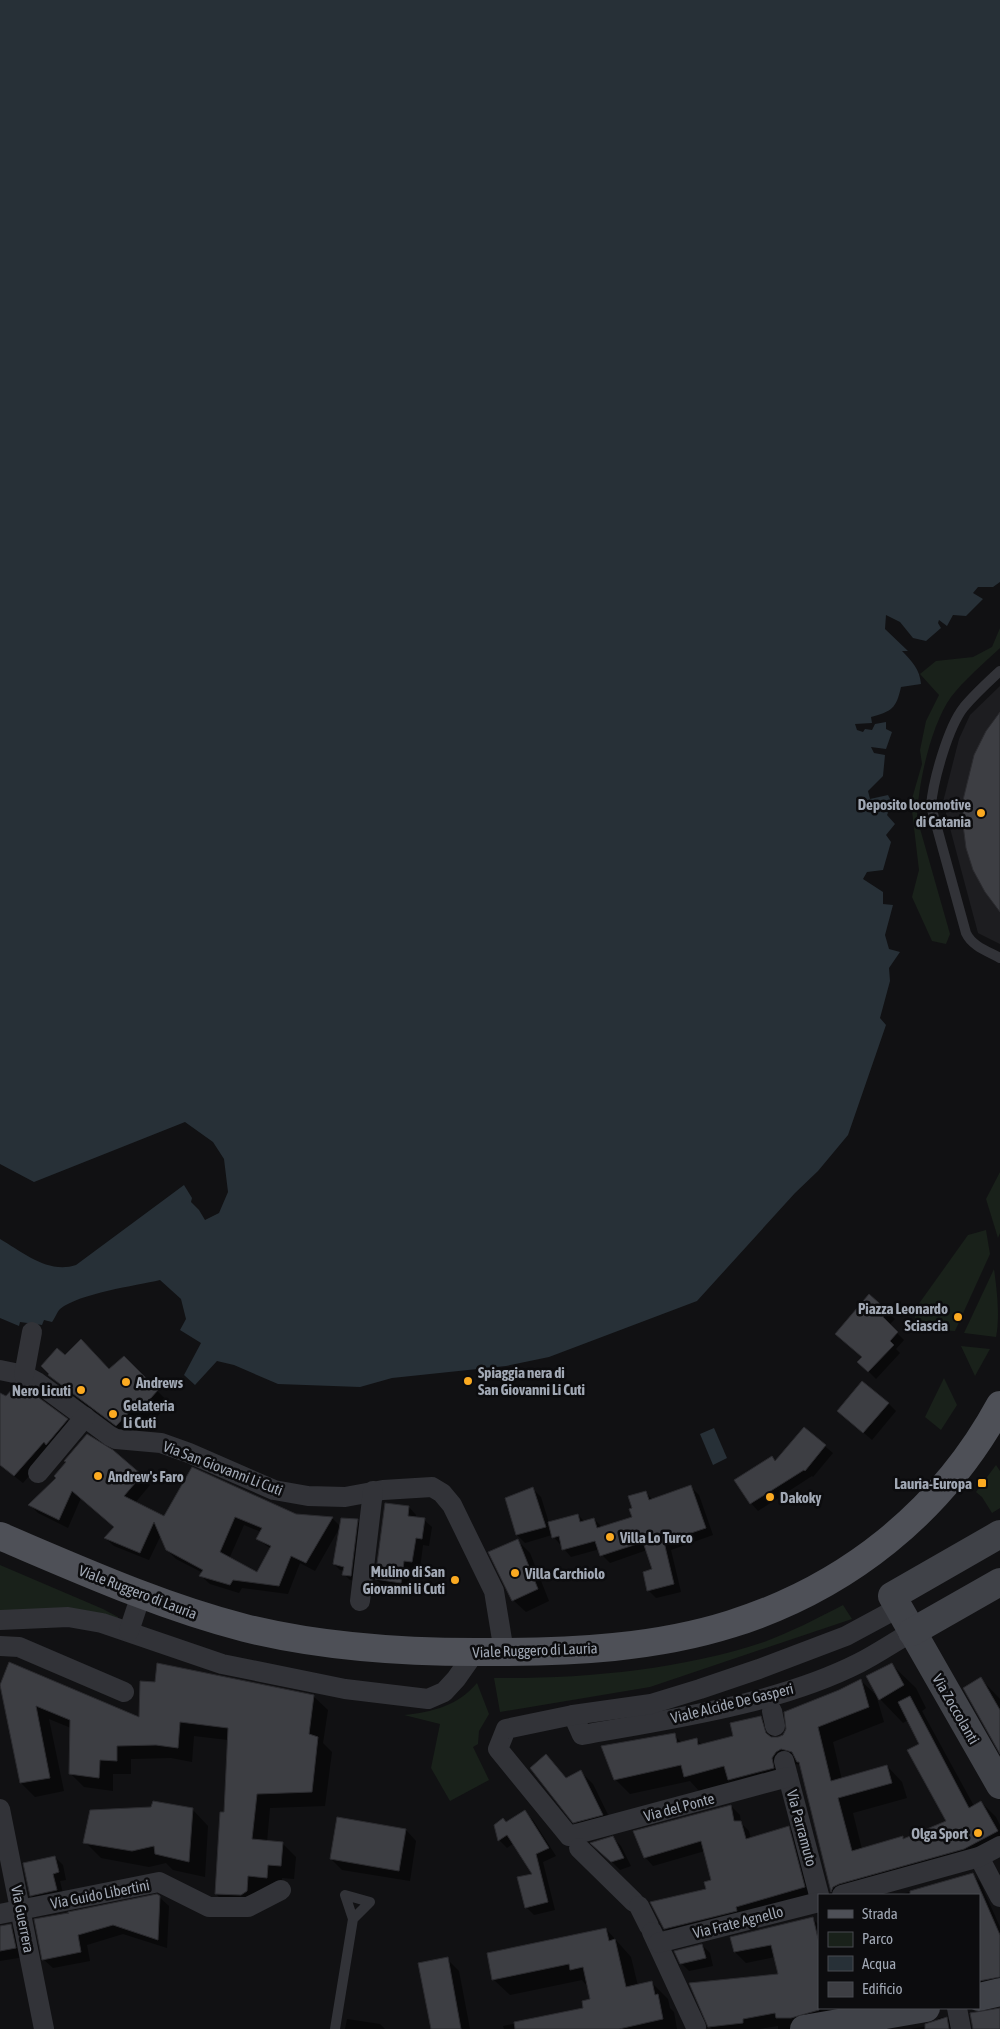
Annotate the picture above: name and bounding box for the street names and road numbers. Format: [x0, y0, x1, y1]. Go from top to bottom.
street label: Via San Giovanni Li Cuti [161, 1437, 285, 1499]
street label: Viale Ruggero di Lauria [76, 1562, 200, 1622]
street label: Viale Ruggero di Lauria [472, 1639, 598, 1661]
street label: Via Zoccolanti [929, 1671, 983, 1747]
street label: Viale Alcide De Gasperi [669, 1680, 795, 1726]
street label: Via Parramuto [784, 1788, 820, 1868]
street label: Via del Ponte [642, 1789, 716, 1825]
street label: Via Guido Libertini [49, 1876, 151, 1912]
street label: Via Guerrera [8, 1884, 38, 1954]
street label: Via Frate Agnello [691, 1903, 785, 1941]

